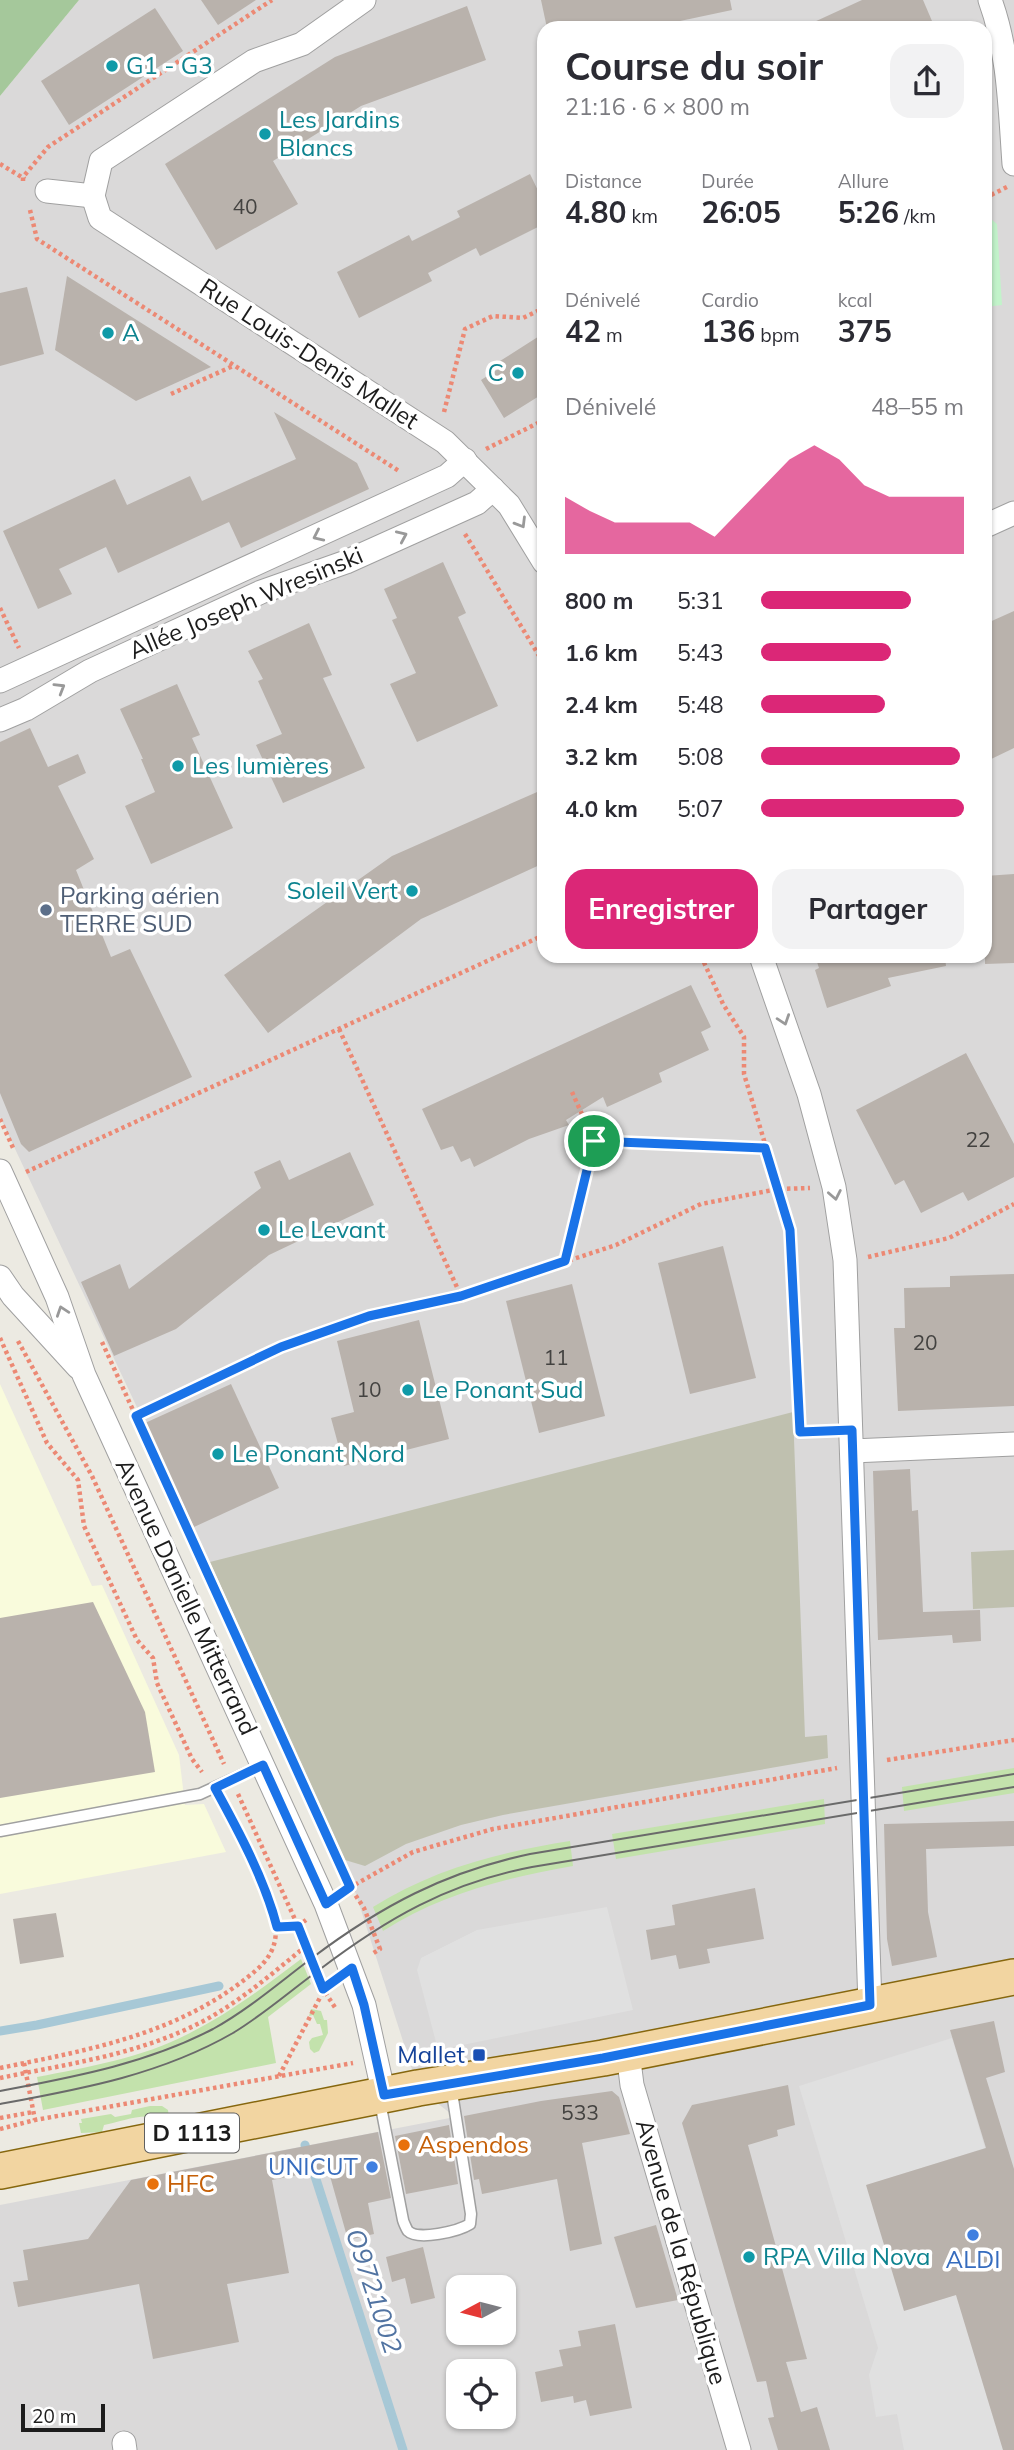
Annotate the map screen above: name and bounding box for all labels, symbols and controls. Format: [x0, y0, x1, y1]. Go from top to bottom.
text: Course du soir [565, 42, 823, 90]
button: share [890, 44, 964, 118]
place label: G1 - G3 [126, 50, 213, 80]
marker: G1 - G3 [104, 58, 120, 74]
text: 21:16 · 6 × 800 m [565, 92, 750, 121]
place label: Les Jardins Blancs [279, 104, 400, 162]
marker: Les Jardins Blancs [257, 126, 273, 142]
text: Distance [565, 169, 642, 193]
text: Durée [701, 169, 754, 193]
text: Allure [838, 169, 889, 193]
house number: 40 [232, 193, 258, 219]
text: 4.80 [565, 193, 626, 231]
text: 26:05 [701, 193, 781, 231]
text: 5:26 [838, 193, 899, 231]
text: km [626, 204, 658, 228]
text: /km [899, 204, 936, 228]
street label: Rue Louis-Denis Mallet [194, 271, 425, 435]
text: Dénivelé [565, 288, 640, 312]
text: Cardio [701, 288, 759, 312]
text: kcal [838, 288, 872, 312]
text: 42 [565, 312, 601, 350]
text: 136 [701, 312, 755, 350]
text: 375 [838, 312, 892, 350]
place label: A [122, 317, 140, 347]
text: m [601, 323, 623, 347]
text: bpm [755, 323, 800, 347]
marker: A [100, 325, 116, 341]
place label: C [488, 357, 504, 387]
marker: C [510, 365, 526, 381]
text: Dénivelé [565, 392, 656, 421]
text: 48–55 m [871, 392, 964, 421]
one-way arrow [512, 516, 525, 529]
one-way arrow [313, 528, 325, 542]
one-way arrow [395, 530, 407, 544]
street label: Allée Joseph Wresinski [124, 539, 367, 665]
text: 800 m [565, 586, 633, 615]
text: 5:31 [677, 586, 724, 615]
text: 1.6 km [565, 638, 638, 667]
text: 5:43 [677, 638, 724, 667]
one-way arrow [53, 683, 66, 696]
text: 2.4 km [565, 690, 638, 719]
text: 5:48 [677, 690, 724, 719]
text: 3.2 km [565, 742, 638, 771]
text: 5:08 [677, 742, 724, 771]
place label: Les lumières [192, 750, 329, 780]
marker: Les lumières [170, 758, 186, 774]
text: 4.0 km [565, 794, 638, 823]
text: 5:07 [677, 794, 724, 823]
button: Enregistrer [565, 869, 758, 949]
button: Partager [772, 869, 964, 949]
place label: Soleil Vert [287, 875, 398, 905]
place label: Parking aérien TERRE SUD [60, 880, 220, 938]
marker: Soleil Vert [404, 883, 420, 899]
marker: Parking aérien TERRE SUD [38, 902, 54, 918]
one-way arrow [776, 1013, 790, 1025]
pin [564, 1111, 624, 1171]
icon: arrive [575, 1122, 613, 1160]
house number: 22 [965, 1126, 991, 1152]
one-way arrow [827, 1189, 842, 1201]
place label: Le Levant [278, 1214, 386, 1244]
marker: Le Levant [256, 1222, 272, 1238]
one-way arrow [56, 1305, 70, 1317]
house number: 20 [912, 1329, 938, 1355]
house number: 11 [543, 1344, 569, 1370]
place label: Le Ponant Sud [422, 1374, 583, 1404]
house number: 10 [356, 1376, 382, 1402]
marker: Le Ponant Sud [400, 1382, 416, 1398]
place label: Le Ponant Nord [232, 1438, 405, 1468]
marker: Le Ponant Nord [210, 1446, 226, 1462]
street label: Avenue Danielle Mitterrand [110, 1454, 264, 1740]
place label: Mallet [397, 2039, 465, 2069]
marker: Mallet [471, 2047, 487, 2063]
house number: 533 [561, 2099, 599, 2125]
road number: D 1113 [145, 2114, 239, 2152]
street label: Avenue de la République [630, 2116, 734, 2388]
place label: Aspendos [418, 2129, 529, 2159]
marker: Aspendos [396, 2137, 412, 2153]
place label: UNICUT [268, 2151, 358, 2181]
marker: UNICUT [364, 2159, 380, 2175]
place label: HFC [167, 2168, 215, 2198]
marker: HFC [145, 2176, 161, 2192]
water label: O9721002 [339, 2224, 410, 2357]
marker: ALDI [965, 2227, 981, 2243]
place label: RPA Villa Nova [763, 2241, 930, 2271]
place label: ALDI [946, 2244, 1000, 2274]
marker: RPA Villa Nova [741, 2249, 757, 2265]
north arrow [446, 2275, 516, 2345]
map controls [446, 2275, 516, 2429]
button: locate [446, 2359, 516, 2429]
scale bar [21, 2401, 105, 2433]
text: 20 m [32, 2404, 76, 2428]

